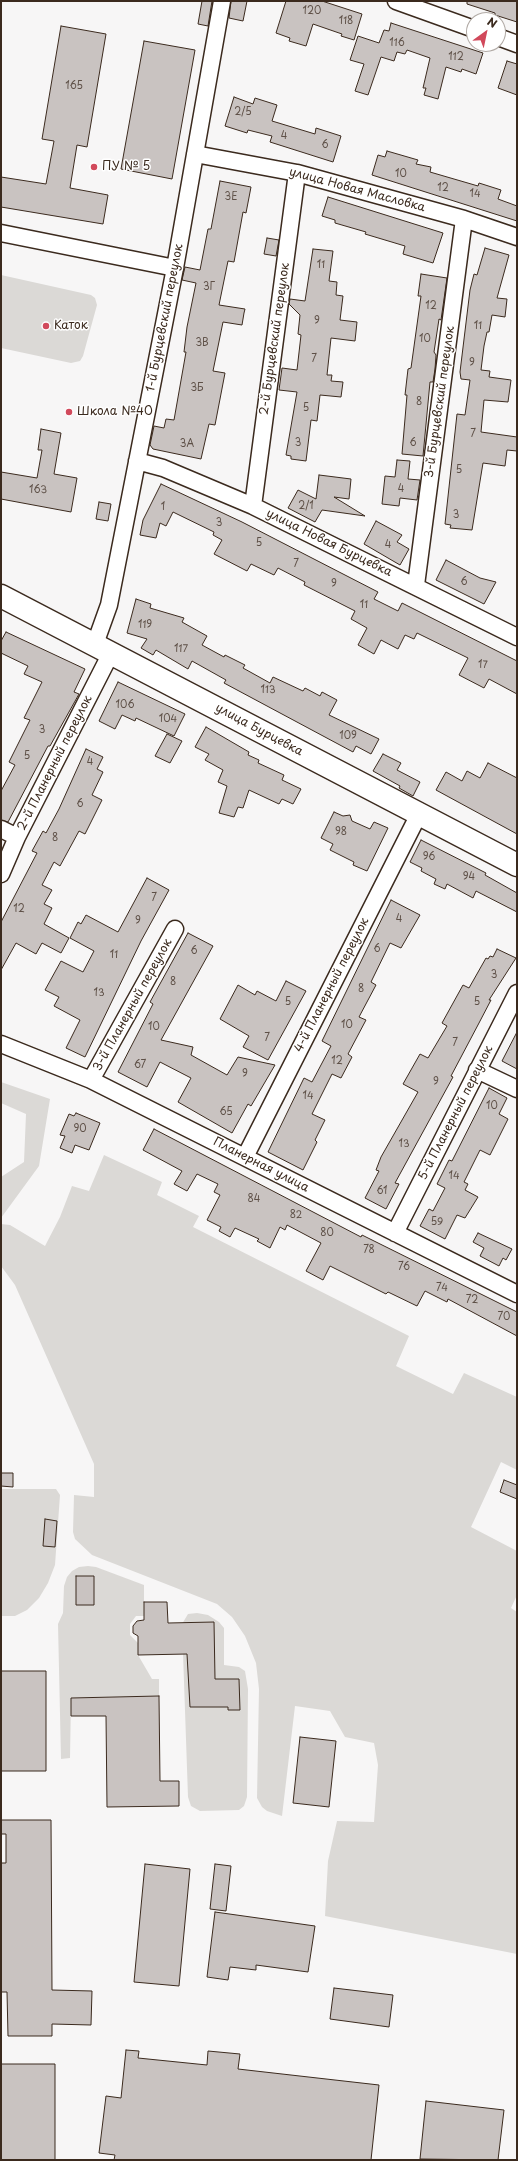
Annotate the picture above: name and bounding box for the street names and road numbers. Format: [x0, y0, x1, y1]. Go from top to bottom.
street label: улица Новая Масловка [287, 165, 427, 215]
street label: 1-й Бурцевский переулок [144, 243, 186, 393]
street label: 2-й Бурцевский переулок [257, 262, 293, 416]
street label: 3-й Бурцевский переулок [422, 325, 458, 479]
street label: улица Новая Бурцевка [264, 506, 394, 580]
street label: 2-й Планерный переулок [15, 693, 95, 833]
street label: улица Бурцевка [213, 701, 305, 759]
street label: 4-й Планерный переулок [292, 915, 372, 1055]
street label: 3-й Планерный переулок [91, 936, 175, 1074]
street label: 5-й Планерный переулок [416, 1043, 496, 1183]
street label: Планерная улица [211, 1135, 311, 1195]

